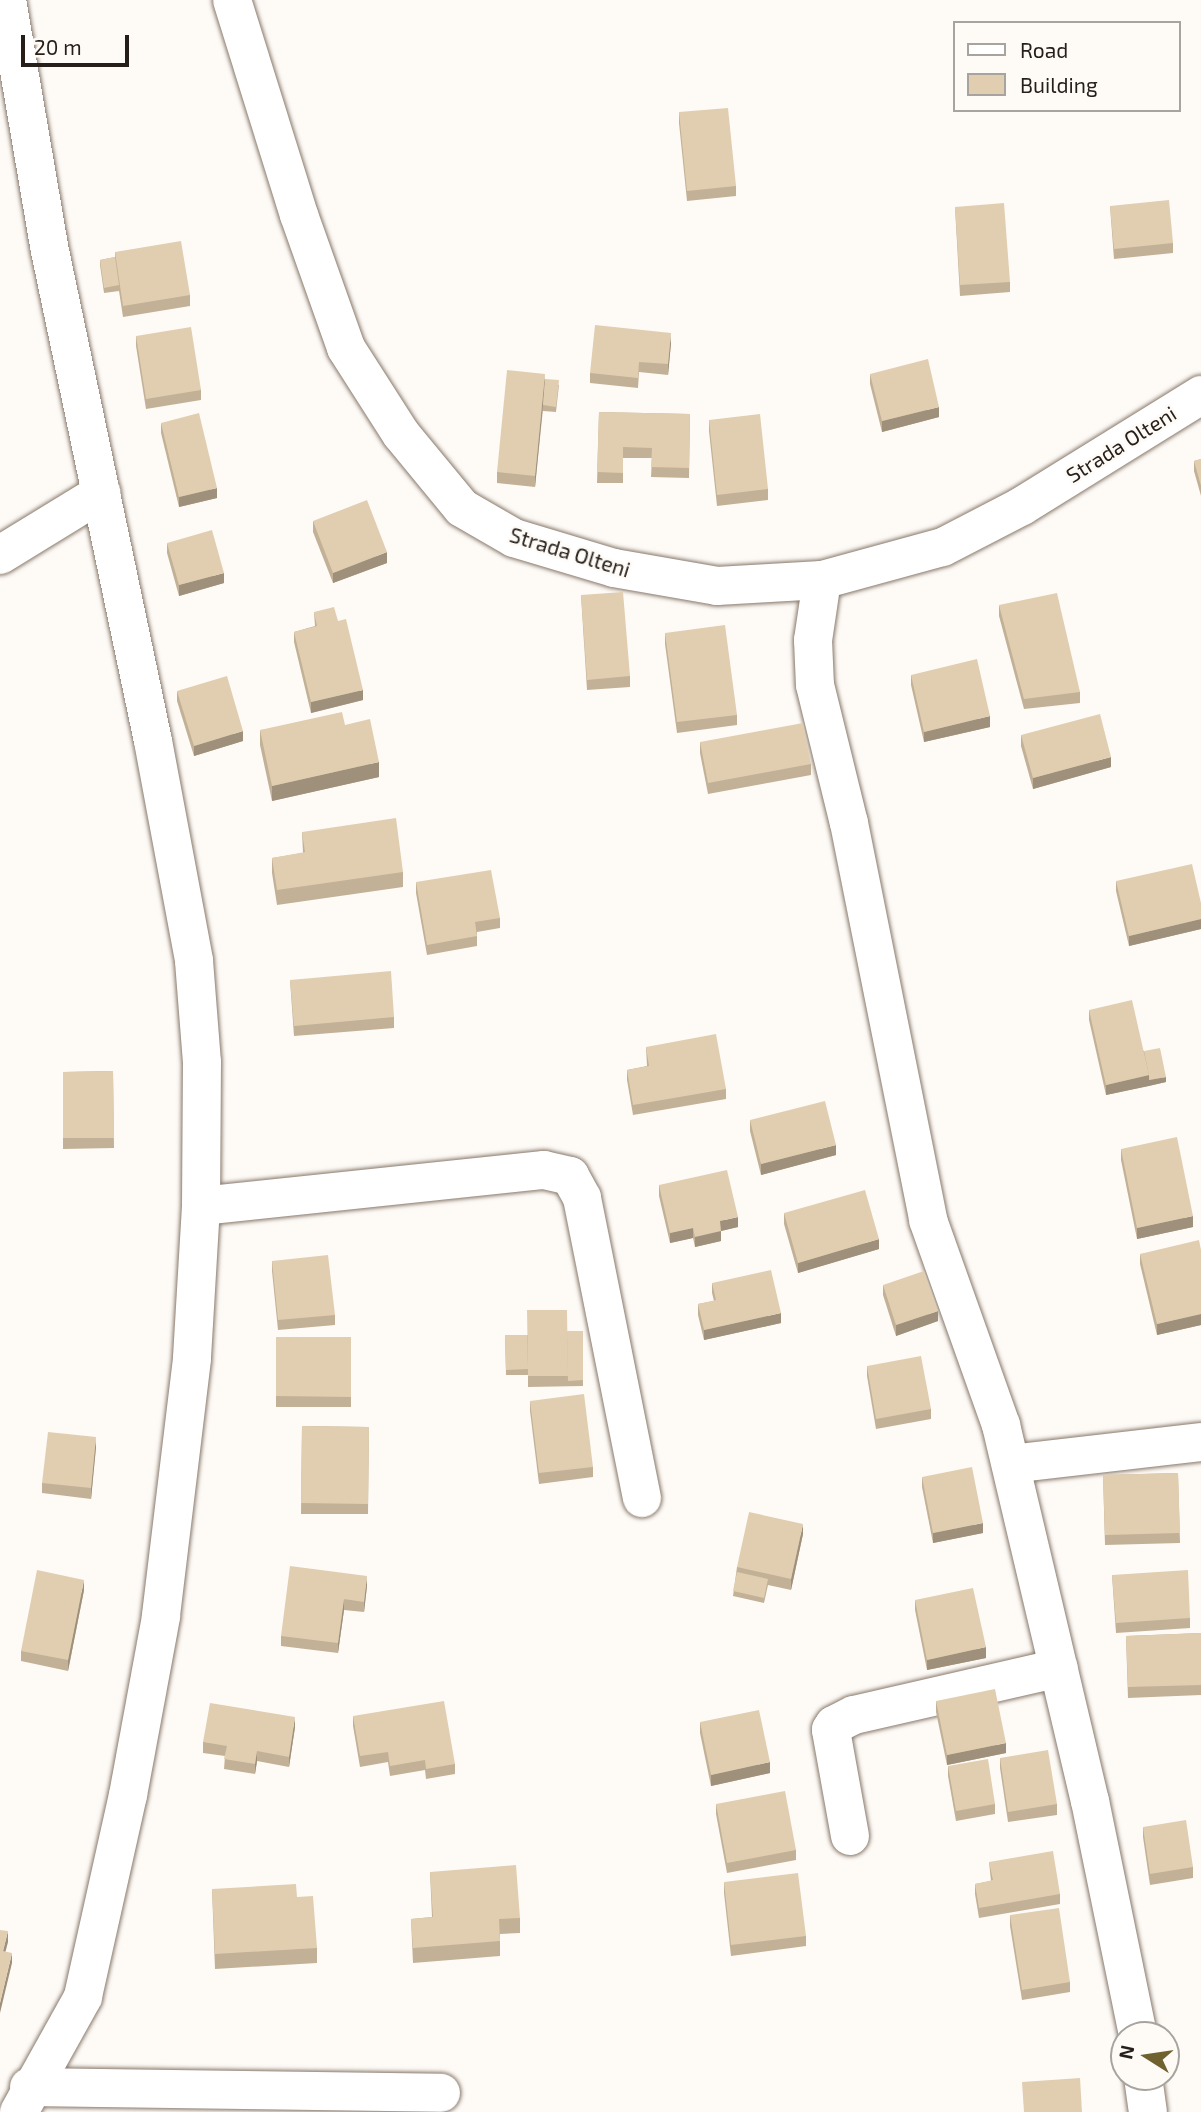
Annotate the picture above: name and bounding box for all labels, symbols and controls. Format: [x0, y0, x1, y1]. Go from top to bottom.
scale bar [24, 21, 133, 65]
legend [953, 21, 1180, 112]
text: 20 m [34, 34, 82, 59]
text: Road [1020, 37, 1068, 62]
text: Building [1020, 72, 1098, 97]
street label: Strada Olteni [1061, 400, 1181, 488]
street label: Strada Olteni [507, 522, 633, 582]
north arrow [1110, 2021, 1180, 2091]
text: N [1113, 2043, 1139, 2061]

